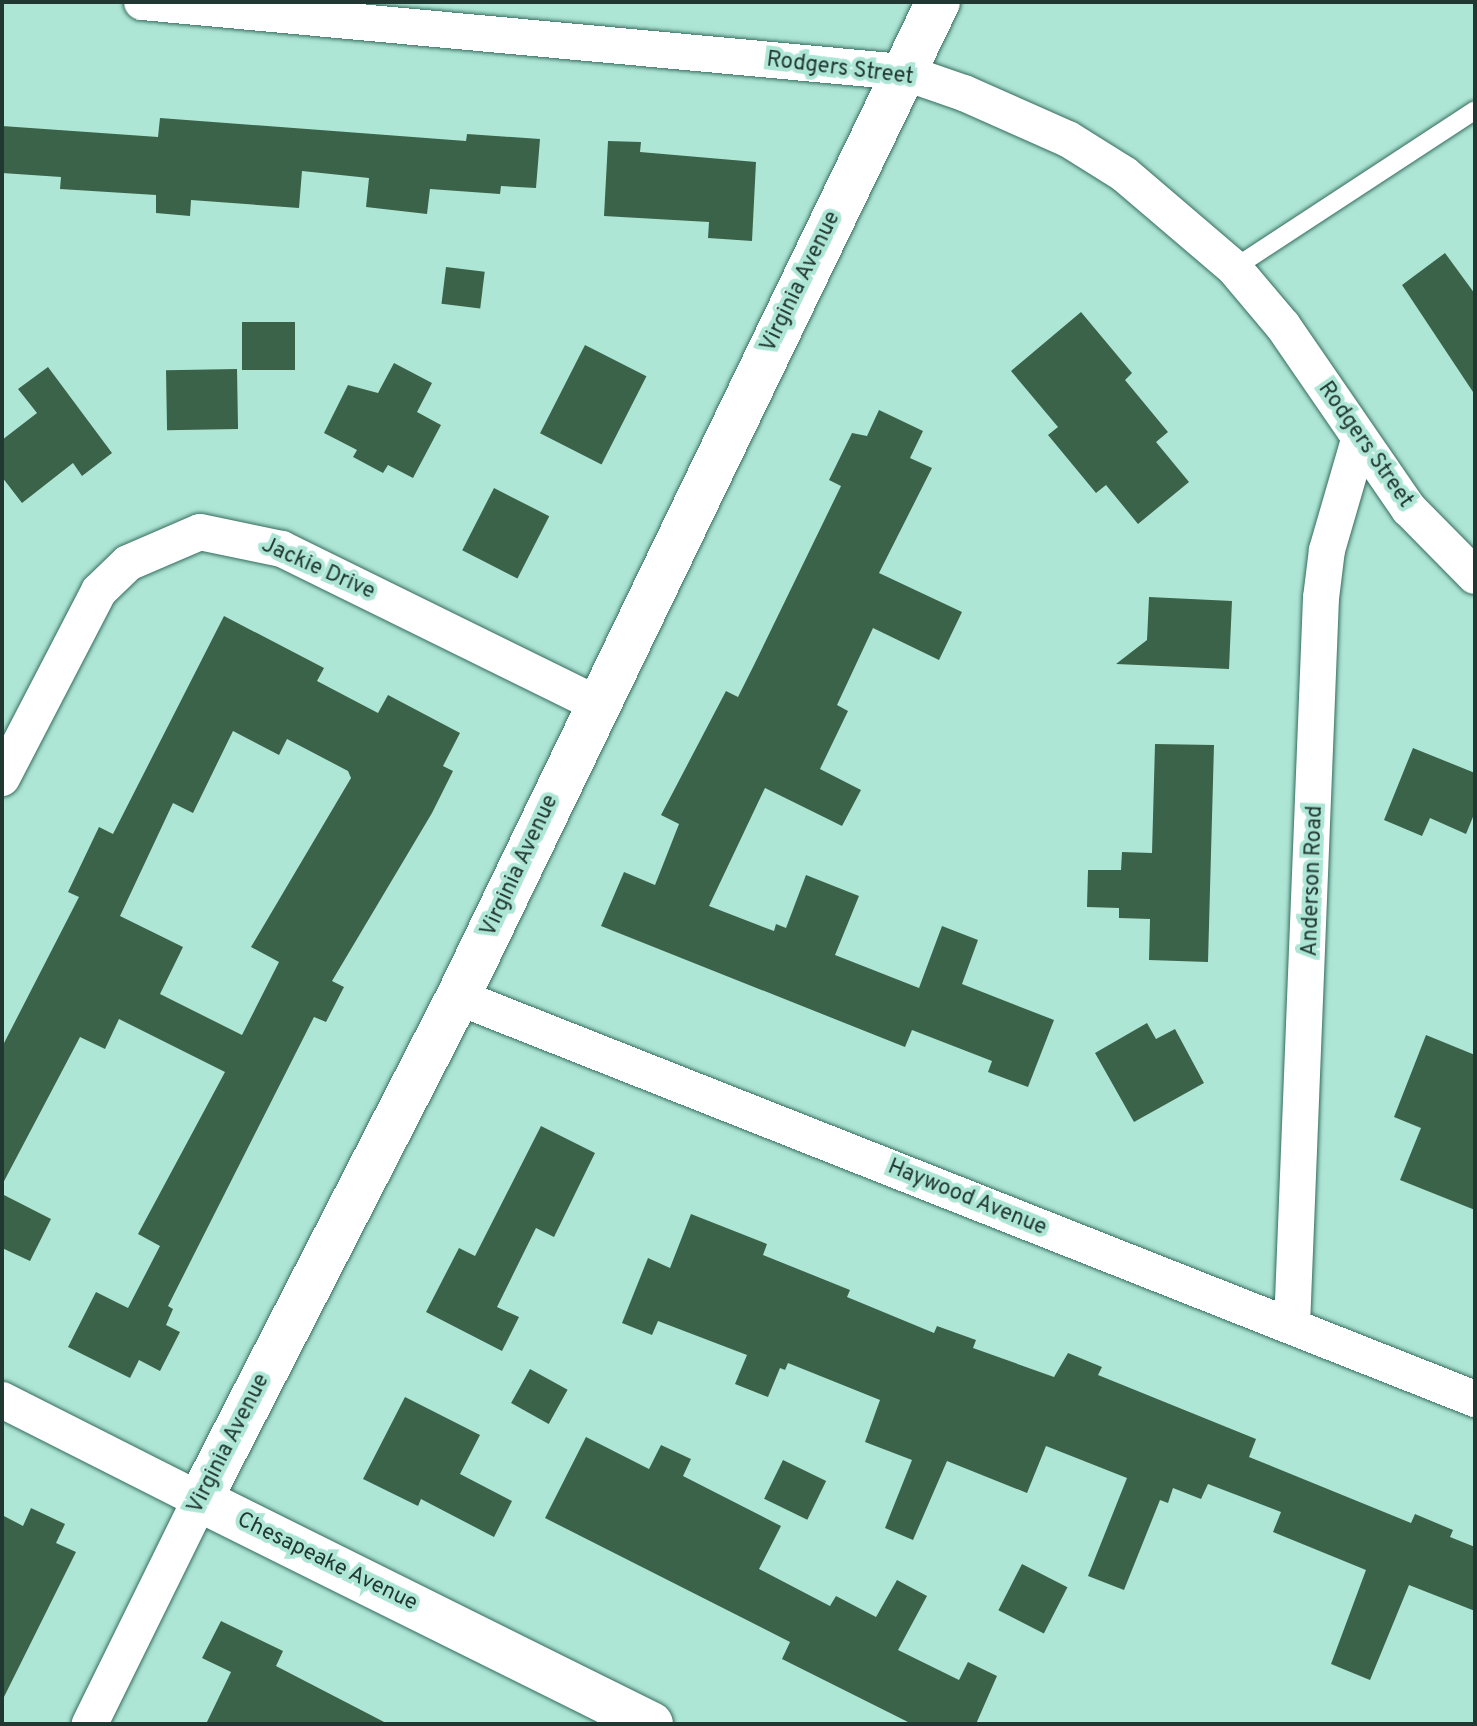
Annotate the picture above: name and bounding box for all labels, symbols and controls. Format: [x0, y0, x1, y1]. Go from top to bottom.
street label: Rodgers Street [765, 47, 915, 91]
street label: Virginia Avenue [755, 207, 847, 357]
street label: Rodgers Street [1312, 377, 1418, 513]
street label: Jackie Drive [257, 532, 379, 606]
street label: Virginia Avenue [475, 791, 565, 941]
street label: Anderson Road [1297, 805, 1329, 957]
street label: Haywood Avenue [883, 1154, 1051, 1242]
street label: Virginia Avenue [182, 1369, 276, 1519]
street label: Chesapeake Avenue [232, 1507, 422, 1617]

